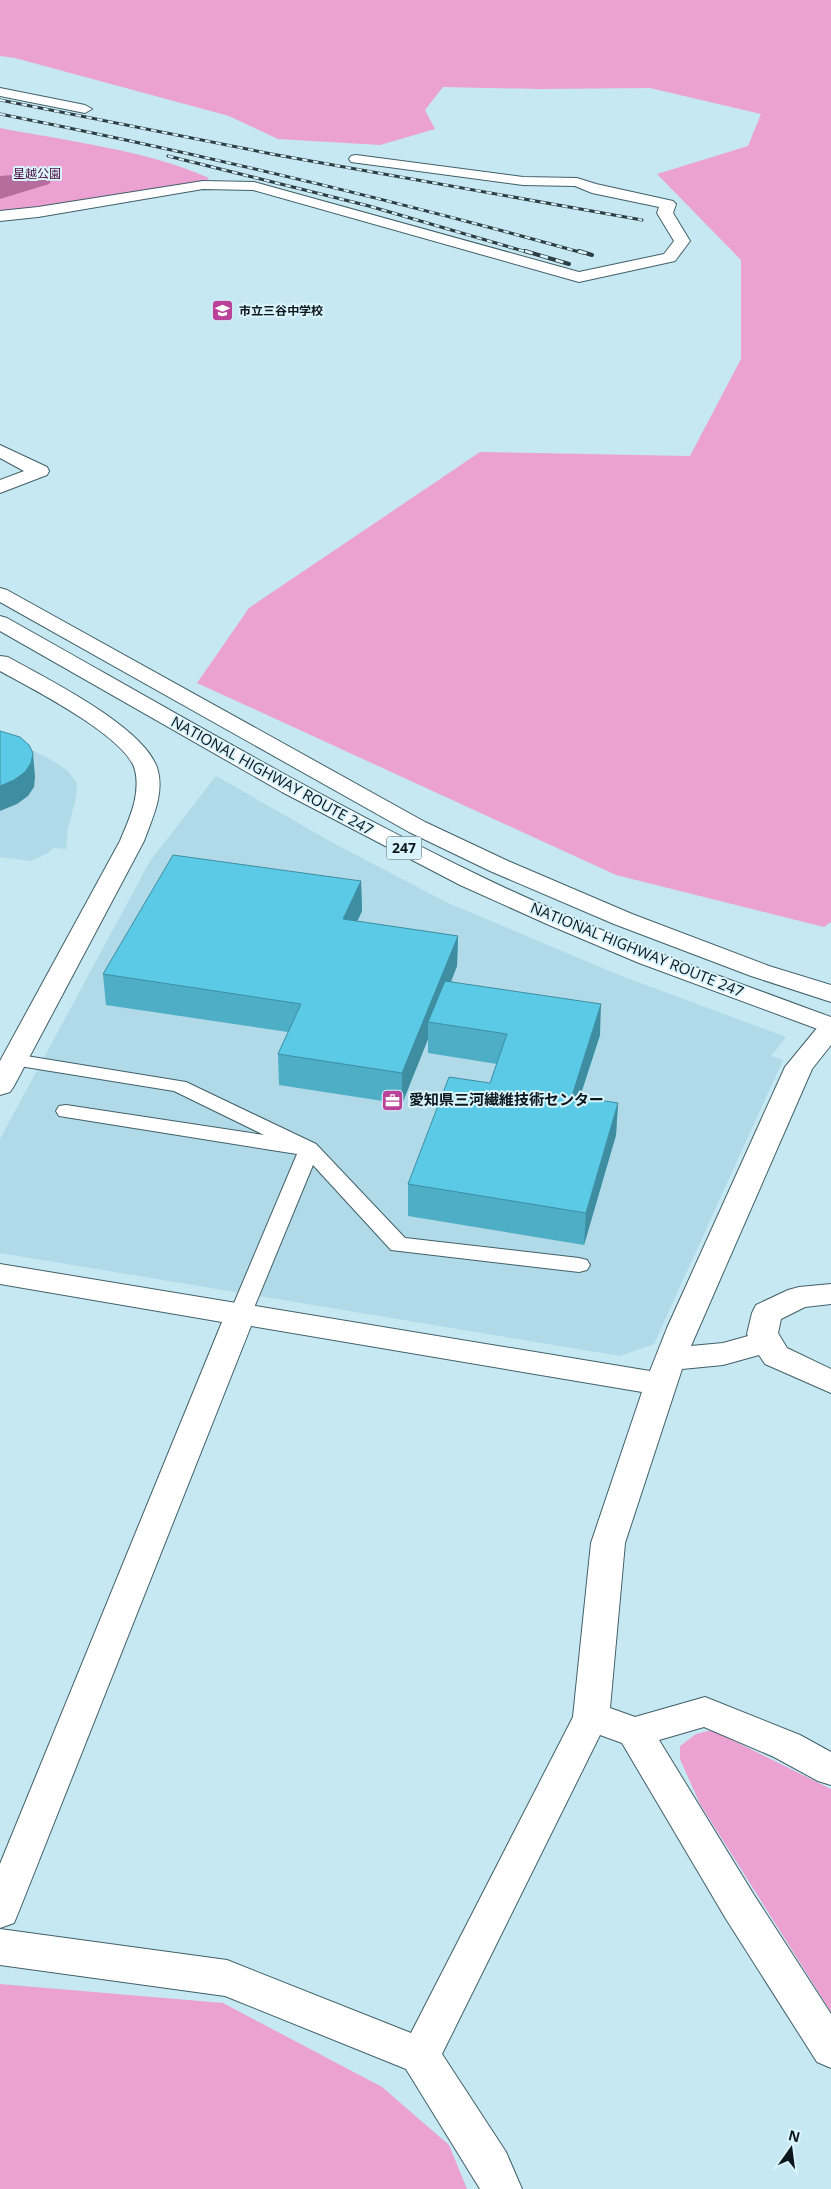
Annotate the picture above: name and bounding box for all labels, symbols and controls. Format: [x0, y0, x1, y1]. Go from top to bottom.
park label: 星越公園 [13, 165, 61, 182]
school or university icon: 市立三谷中学校 [211, 299, 235, 323]
place label: 市立三谷中学校 [239, 302, 323, 319]
street label: NATIONAL HIGHWAY ROUTE 247 [168, 711, 377, 839]
road number: 247 [386, 836, 422, 860]
street label: NATIONAL HIGHWAY ROUTE 247 [528, 897, 747, 1001]
office icon: 愛知県三河繊維技術センター [381, 1088, 405, 1112]
place label: 愛知県三河繊維技術センター [409, 1089, 604, 1109]
north arrow [766, 2124, 816, 2174]
text: N [786, 2125, 802, 2146]

